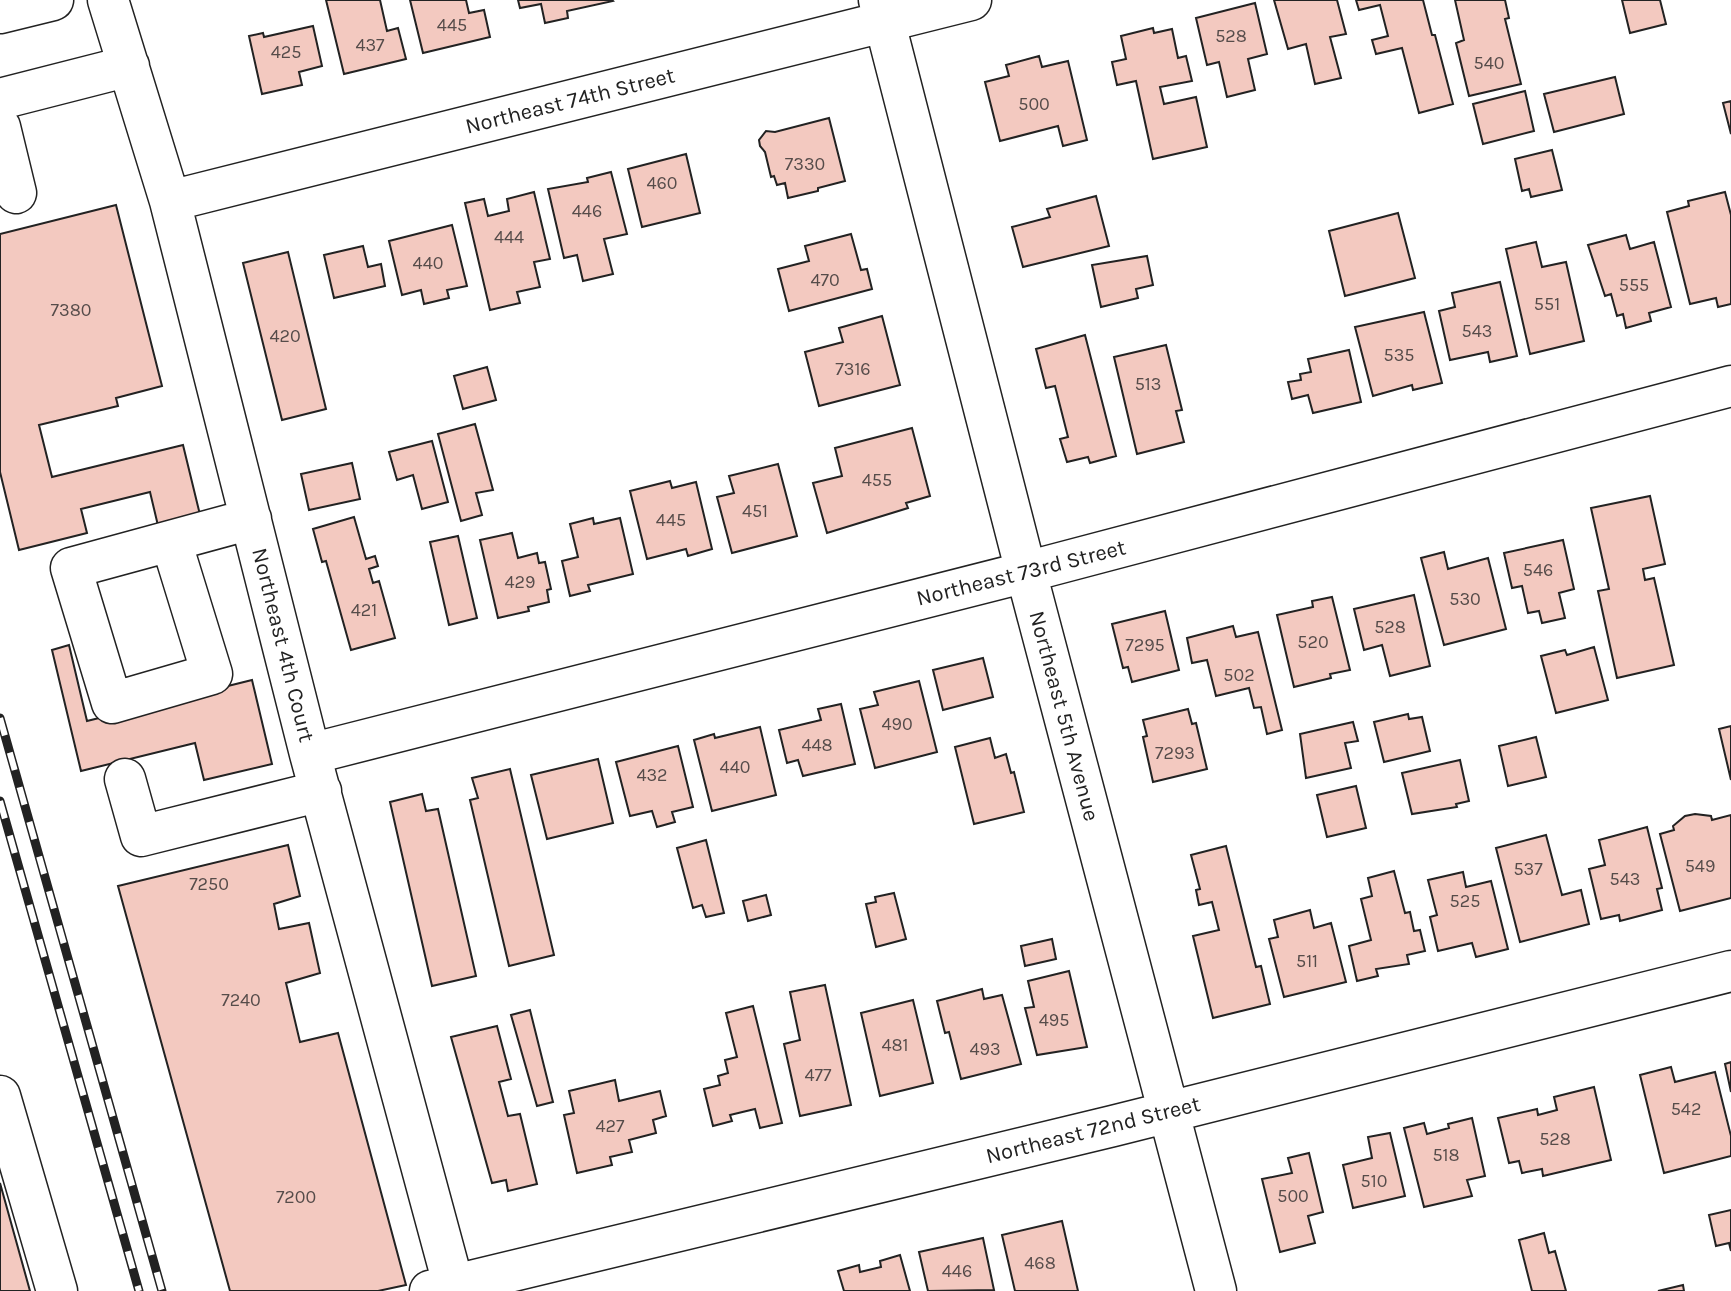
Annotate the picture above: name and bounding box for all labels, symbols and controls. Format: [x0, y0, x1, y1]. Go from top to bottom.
house number: 445 [437, 14, 467, 36]
house number: 528 [1215, 25, 1247, 47]
house number: 437 [355, 34, 385, 56]
house number: 425 [271, 41, 301, 63]
house number: 540 [1474, 52, 1504, 74]
street label: Northeast 74th Street [463, 62, 677, 140]
house number: 500 [1018, 93, 1050, 115]
house number: 7330 [785, 153, 825, 175]
house number: 460 [646, 172, 678, 194]
house number: 446 [572, 200, 602, 222]
house number: 444 [494, 226, 524, 248]
house number: 440 [413, 252, 443, 274]
house number: 470 [810, 269, 840, 291]
house number: 555 [1619, 274, 1649, 296]
house number: 551 [1534, 293, 1560, 315]
house number: 7380 [51, 299, 91, 321]
house number: 543 [1462, 320, 1492, 342]
house number: 420 [269, 325, 301, 347]
house number: 535 [1384, 344, 1414, 366]
house number: 7316 [835, 358, 871, 380]
house number: 513 [1135, 373, 1161, 395]
house number: 455 [862, 469, 892, 491]
house number: 451 [742, 500, 768, 522]
house number: 445 [656, 509, 686, 531]
street label: Northeast 73rd Street [914, 534, 1128, 612]
street label: Northeast 4th Court [246, 545, 320, 745]
house number: 546 [1523, 559, 1553, 581]
house number: 429 [505, 571, 535, 593]
house number: 530 [1449, 588, 1481, 610]
house number: 421 [351, 599, 377, 621]
street label: Northeast 5th Avenue [1023, 608, 1105, 824]
house number: 528 [1374, 616, 1406, 638]
house number: 520 [1297, 631, 1329, 653]
house number: 7295 [1125, 634, 1165, 656]
house number: 502 [1223, 664, 1255, 686]
house number: 490 [881, 713, 913, 735]
house number: 448 [801, 734, 833, 756]
house number: 7293 [1155, 742, 1195, 764]
house number: 440 [720, 756, 750, 778]
house number: 432 [636, 764, 668, 786]
house number: 549 [1685, 855, 1715, 877]
house number: 537 [1513, 858, 1543, 880]
house number: 543 [1610, 868, 1640, 890]
house number: 7250 [189, 873, 229, 895]
house number: 525 [1450, 890, 1480, 912]
house number: 511 [1296, 950, 1318, 972]
house number: 7240 [221, 989, 261, 1011]
house number: 495 [1039, 1009, 1069, 1031]
house number: 481 [881, 1034, 909, 1056]
house number: 493 [969, 1038, 1001, 1060]
house number: 477 [805, 1064, 832, 1086]
street label: Northeast 72nd Street [983, 1091, 1203, 1169]
house number: 542 [1671, 1098, 1701, 1120]
house number: 427 [596, 1115, 625, 1137]
house number: 528 [1539, 1128, 1571, 1150]
house number: 518 [1432, 1144, 1460, 1166]
house number: 510 [1361, 1170, 1387, 1192]
house number: 500 [1277, 1185, 1309, 1207]
house number: 7200 [276, 1186, 316, 1208]
house number: 468 [1024, 1252, 1056, 1274]
house number: 446 [942, 1260, 972, 1282]

